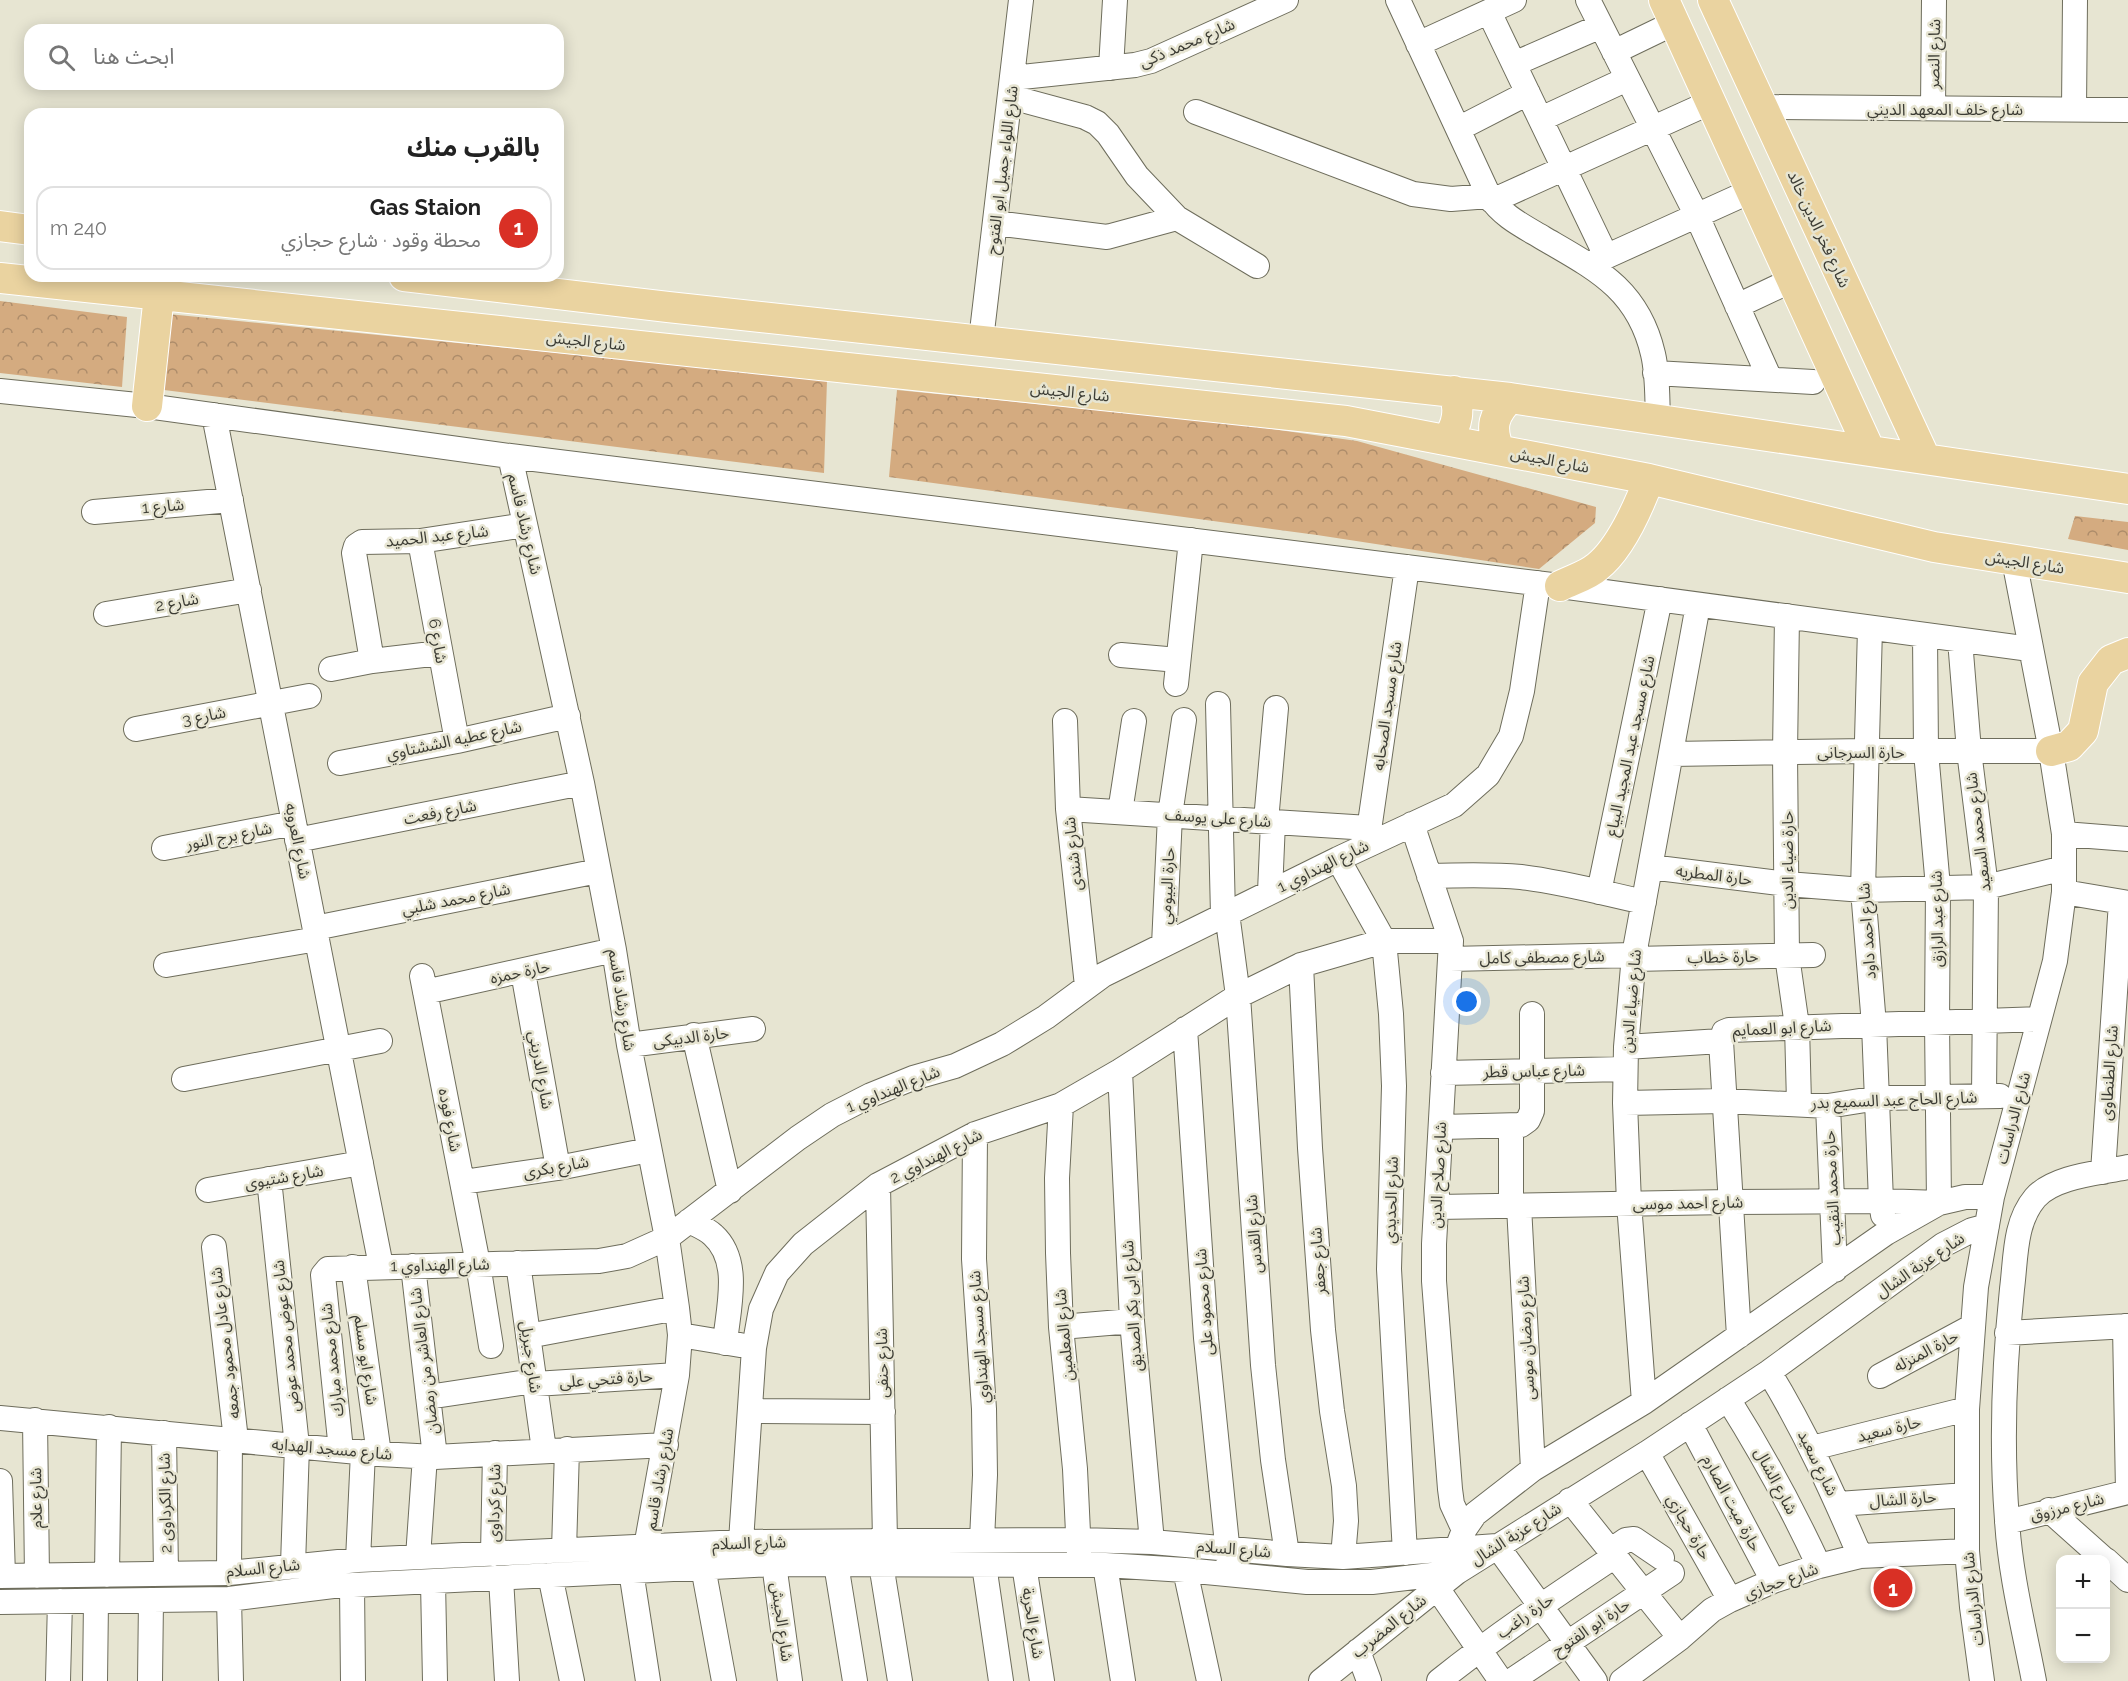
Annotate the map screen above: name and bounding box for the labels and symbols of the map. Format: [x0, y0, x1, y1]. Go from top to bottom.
street label: شارع محمد ذكى [1136, 14, 1239, 74]
street label: شارع النصر [1924, 19, 1947, 90]
street label: شارع اللواء جميل ابو الفتوح [982, 85, 1025, 256]
street label: شارع خلف المعهد الديني [1867, 100, 2023, 122]
street label: شارع فخر الدين خالد [1781, 168, 1854, 292]
street label: شارع الجيش [545, 327, 627, 358]
street label: شارع الجيش [1029, 378, 1111, 409]
street label: شارع الجيش [1508, 443, 1591, 480]
street label: شارع رشاد قاسم [501, 472, 546, 577]
street label: شارع 1 [141, 495, 185, 520]
street label: شارع عبد الحميد [385, 521, 490, 554]
street label: شارع الجيش [1984, 546, 2066, 581]
street label: شارع 2 [154, 589, 201, 618]
street label: شارع 6 [422, 617, 451, 665]
street label: شارع مسجد الصحابه [1369, 640, 1408, 772]
street label: شارع مسجد عبد المجيد البياع [1602, 654, 1661, 839]
street label: شارع 3 [181, 702, 228, 732]
street label: شارع عطيه الششتاوي [385, 716, 524, 767]
street label: حارة السرجانى [1817, 743, 1905, 762]
street label: شارع محمد السعيد [1961, 771, 1998, 893]
street label: شارع رفعت [402, 796, 479, 831]
street label: شارع العروبه [278, 801, 315, 881]
street label: شارع على يوسف [1164, 805, 1272, 834]
street label: حارة ضياء الدين [1778, 811, 1797, 909]
street label: شارع شندى [1060, 816, 1089, 892]
street label: شارع برج النور [183, 818, 274, 857]
street label: شارع الهنداوي 1 [1274, 836, 1373, 899]
street label: حارة البيومي [1155, 847, 1181, 925]
street label: حارة المطريه [1675, 861, 1753, 889]
street label: شارع عبد الرازق [1927, 870, 1950, 968]
street label: شارع محمد شلبي [400, 879, 513, 922]
street label: شارع احمد داود [1854, 882, 1883, 980]
street label: شارع مصطفى كامل [1479, 946, 1605, 971]
street label: حارة خطاب [1687, 947, 1759, 967]
street label: شارع رشاد قاسم [602, 948, 639, 1053]
street label: شارع ضياء الدين [1617, 948, 1648, 1054]
street label: حارة حمزه [488, 956, 552, 988]
your location [1452, 987, 1481, 1016]
street label: شارع ابو العمايم [1732, 1016, 1832, 1043]
street label: حارة الدبيكى [652, 1023, 730, 1051]
street label: شارع الطنطاوى [2096, 1025, 2125, 1121]
street label: شارع الدريني [522, 1029, 557, 1111]
street label: شارع عباس قطر [1482, 1061, 1585, 1084]
street label: شارع الهنداوي 1 [843, 1062, 944, 1119]
street label: شارع الدراسات [1992, 1070, 2037, 1167]
street label: شارع فوده [432, 1087, 465, 1154]
street label: شارع الحاج عبد السميع بدر [1809, 1088, 1978, 1115]
street label: شارع صلاح الدين [1426, 1121, 1453, 1229]
street label: شارع الهنداوي 2 [887, 1125, 987, 1190]
street label: حارة محمد النقيب [1820, 1130, 1844, 1246]
street label: شارع بكرى [522, 1152, 591, 1185]
street label: شارع الحديدي [1380, 1156, 1405, 1244]
street label: شارع شتيوى [243, 1161, 325, 1196]
street label: شارع احمد موسى [1633, 1193, 1744, 1216]
street label: شارع القدس [1242, 1194, 1269, 1274]
street label: شارع جعفر [1306, 1227, 1333, 1296]
street label: شارع عزبة الشال [1872, 1228, 1970, 1304]
street label: شارع ابى بكر الصديق [1118, 1240, 1149, 1372]
street label: شارع محمود على [1191, 1248, 1220, 1356]
street label: شارع الهنداوي 1 [390, 1255, 490, 1278]
street label: شارع عوض محمد عوض [269, 1259, 306, 1413]
street label: شارع عادل محمود جمعه [206, 1266, 247, 1420]
street label: شارع مسجد الهنداوي [965, 1270, 996, 1404]
street label: شارع رمضان موسى [1513, 1275, 1542, 1400]
street label: شارع العاشر من رمضان [406, 1286, 445, 1435]
street label: شارع المعلمين [1051, 1288, 1080, 1382]
street label: شارع محمد مبارك [317, 1302, 350, 1418]
street label: شارع ابو مسلم [347, 1314, 382, 1407]
street label: شارع جبريل [514, 1320, 545, 1395]
street label: حارة المنزله [1890, 1326, 1962, 1376]
street label: شارع حنفى [872, 1328, 895, 1398]
street label: حارة فتحي على [559, 1366, 654, 1394]
street label: حارة سعيد [1855, 1412, 1923, 1446]
street label: شارع رشاد قاسم [641, 1427, 680, 1532]
street label: شارع سعيد [1791, 1427, 1842, 1500]
street label: شارع مسجد الهدايه [271, 1434, 393, 1467]
street label: شارع الشال [1748, 1444, 1801, 1519]
street label: حارة ميت الصارم [1696, 1451, 1765, 1556]
street label: شارع الكرداوى 2 [155, 1453, 178, 1553]
street label: شارع كرداوى [484, 1464, 507, 1542]
street label: شارع علام [26, 1467, 49, 1528]
street label: حارة الشال [1869, 1487, 1937, 1512]
street label: شارع مرزوق [2028, 1489, 2107, 1528]
street label: حارة حجازي [1660, 1491, 1715, 1564]
street label: شارع عزبة الشال [1467, 1499, 1566, 1572]
street label: شارع السلام [712, 1532, 786, 1557]
street label: شارع السلام [1196, 1536, 1272, 1565]
street label: شارع الدراسات [1959, 1551, 1990, 1647]
street label: شارع السلام [225, 1555, 301, 1584]
street label: شارع حجازي [1741, 1559, 1822, 1606]
pin: 1 [1874, 1566, 1912, 1610]
street label: شارع الجيش [764, 1581, 797, 1663]
street label: شارع الحرية [1015, 1586, 1048, 1660]
street label: شارع المضرب [1348, 1590, 1432, 1664]
street label: حارة راغب [1493, 1590, 1557, 1642]
street label: حارة ابو الفتوح [1549, 1594, 1635, 1662]

